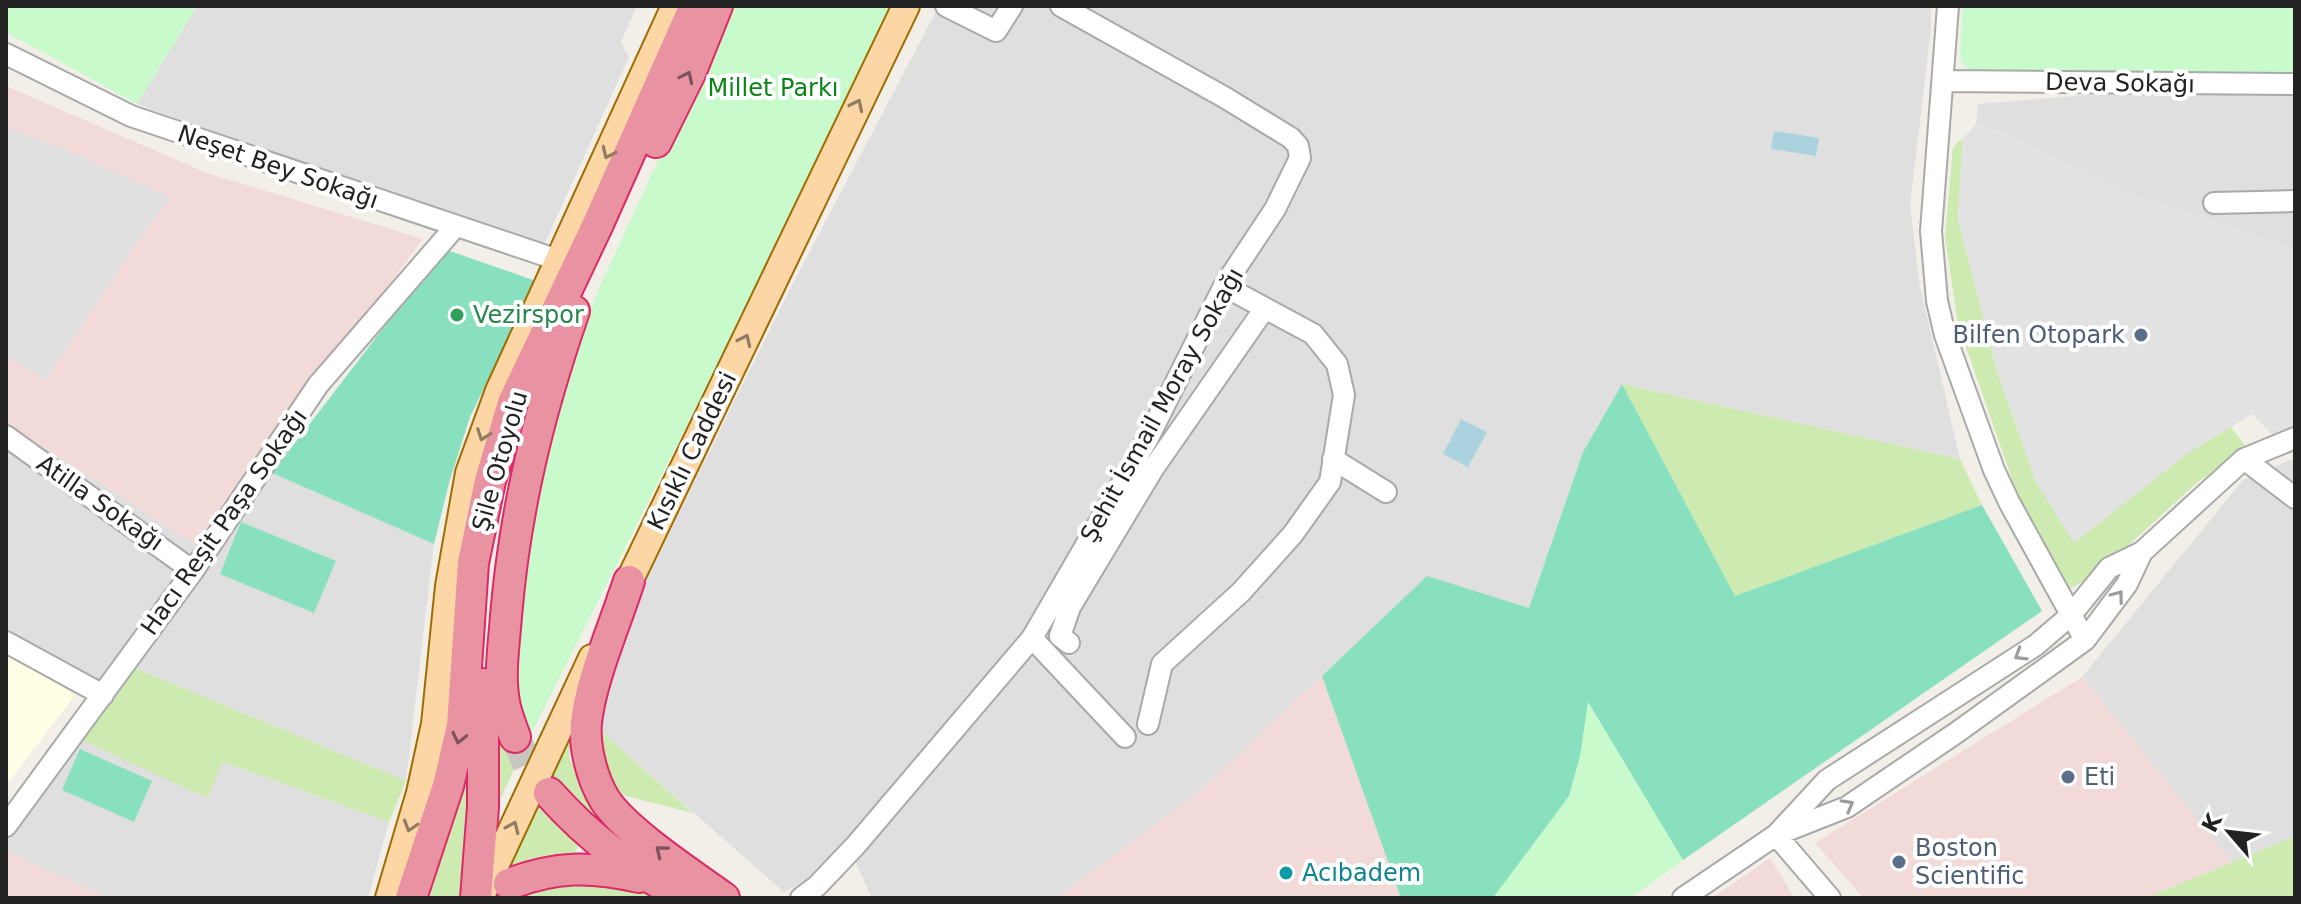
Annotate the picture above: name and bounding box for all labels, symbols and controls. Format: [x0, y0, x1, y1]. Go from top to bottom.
street label: Deva Sokağı [2045, 68, 2195, 98]
one-way arrow [677, 71, 693, 86]
park label: Millet Parkı [707, 74, 839, 102]
one-way arrow [847, 99, 863, 114]
street label: Neşet Bey Sokağı [174, 120, 382, 214]
one-way arrow [601, 145, 617, 160]
street label: Şehit İsmail Moray Sokağı [1074, 262, 1249, 547]
place label: Vezirspor [473, 301, 584, 329]
marker: Vezirspor [448, 306, 466, 324]
place label: Bilfen Otopark [1952, 321, 2125, 349]
marker: Bilfen Otopark [2132, 326, 2150, 344]
one-way arrow [735, 333, 751, 348]
street label: Kısıklı Caddesi [642, 367, 742, 535]
street label: Şile Otoyolu [467, 388, 533, 534]
street label: Hacı Reşit Paşa Sokağı [135, 403, 313, 641]
one-way arrow [476, 427, 492, 441]
street label: Atilla Sokağı [31, 449, 169, 557]
one-way arrow [2109, 590, 2123, 605]
one-way arrow [2014, 646, 2029, 661]
one-way arrow [451, 731, 468, 745]
place label: Eti [2084, 763, 2115, 791]
marker: Eti [2059, 768, 2077, 786]
north arrow [2189, 792, 2269, 872]
one-way arrow [1839, 799, 1854, 815]
text: K [2197, 809, 2227, 836]
one-way arrow [403, 819, 419, 833]
one-way arrow [503, 821, 519, 835]
place label: Boston Scientific [1915, 834, 2024, 890]
one-way arrow [655, 847, 670, 861]
marker: Boston Scientific [1890, 853, 1908, 871]
place label: Acıbadem [1302, 859, 1421, 887]
marker: Acıbadem [1277, 864, 1295, 882]

